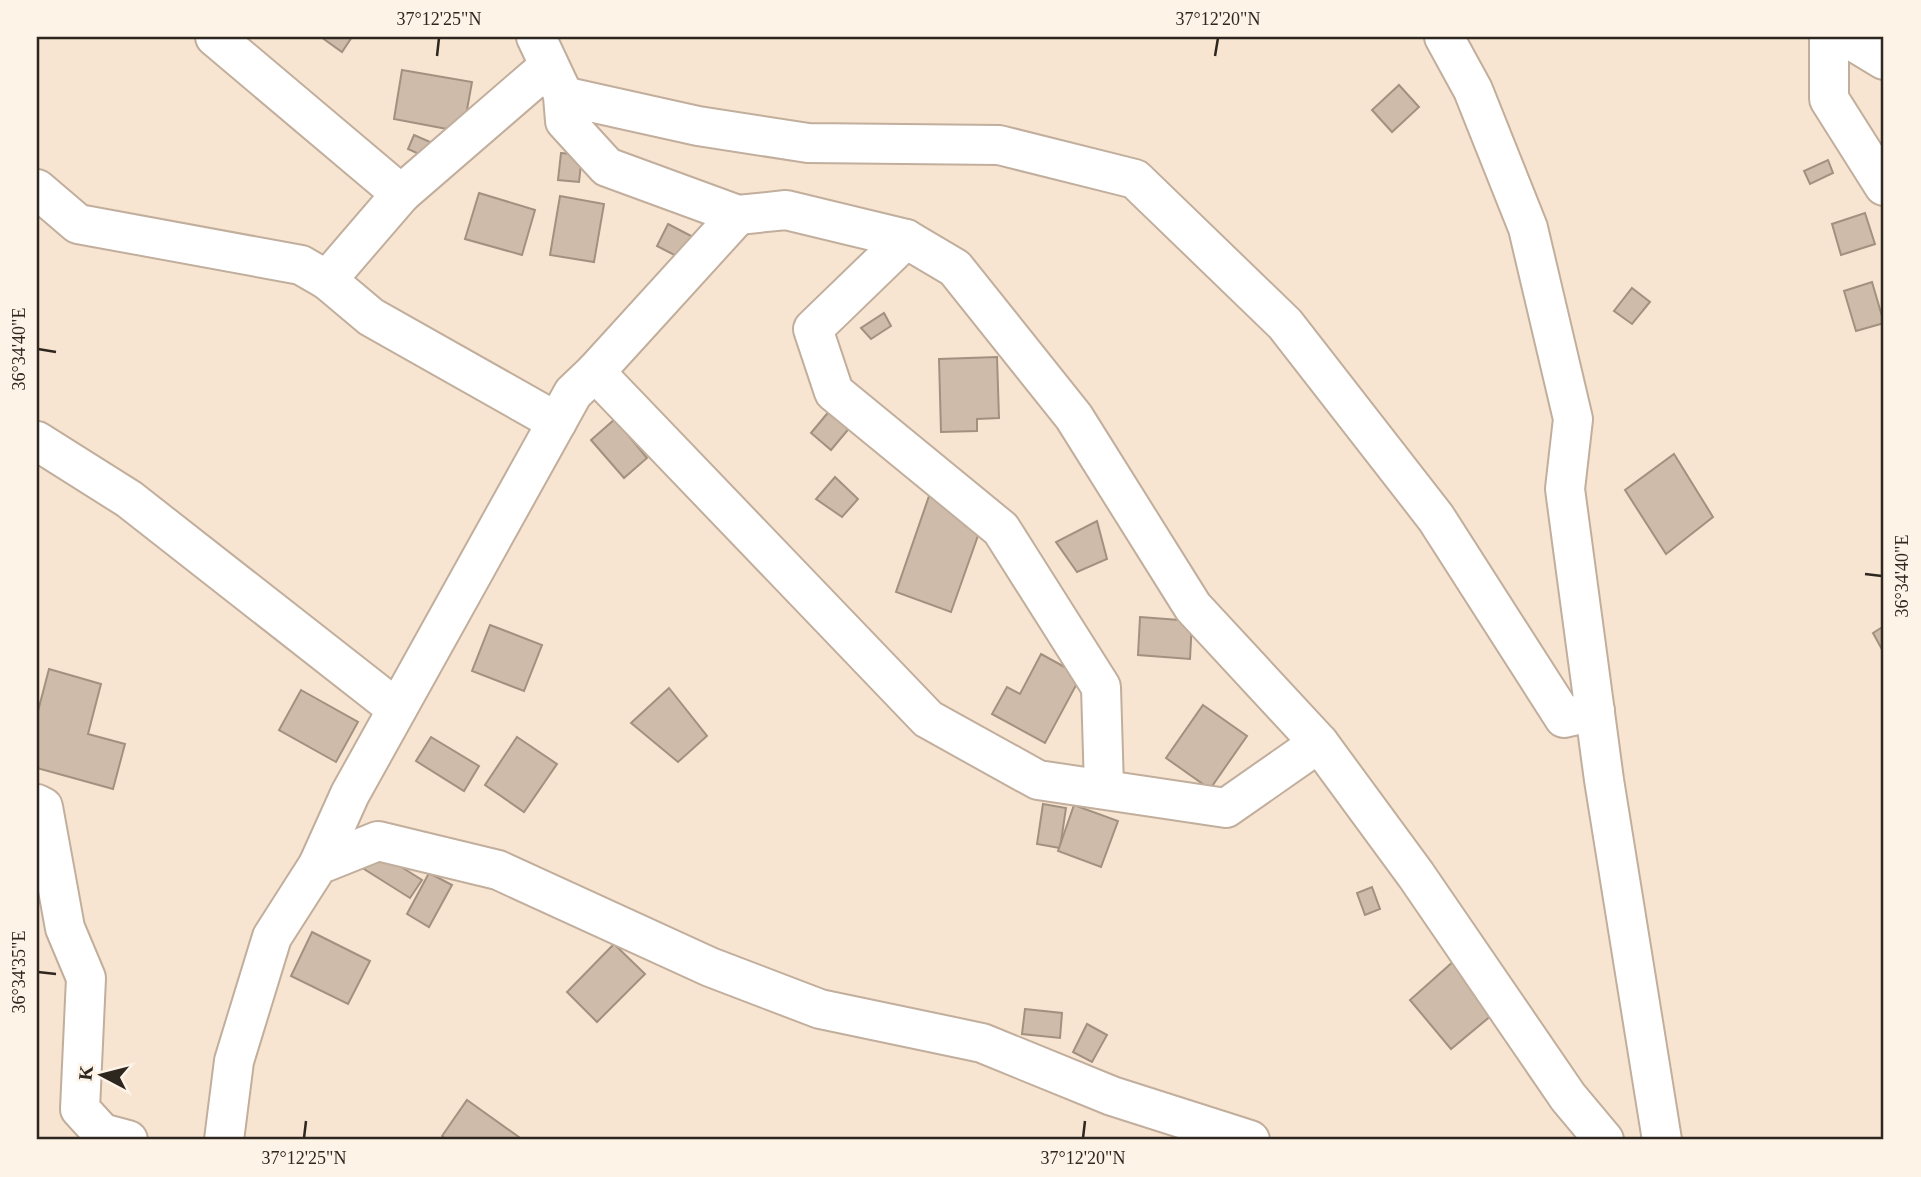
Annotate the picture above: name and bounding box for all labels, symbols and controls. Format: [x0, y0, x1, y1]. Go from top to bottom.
text: 37°12'25"N [397, 9, 481, 29]
text: 37°12'20"N [1176, 9, 1260, 29]
text: 36°34'40"E [9, 308, 29, 390]
text: 36°34'40"E [1892, 535, 1912, 617]
text: 36°34'35"E [9, 931, 29, 1013]
north arrow [66, 1040, 136, 1110]
text: K [74, 1064, 97, 1082]
text: 37°12'25"N [262, 1148, 346, 1168]
text: 37°12'20"N [1041, 1148, 1125, 1168]

